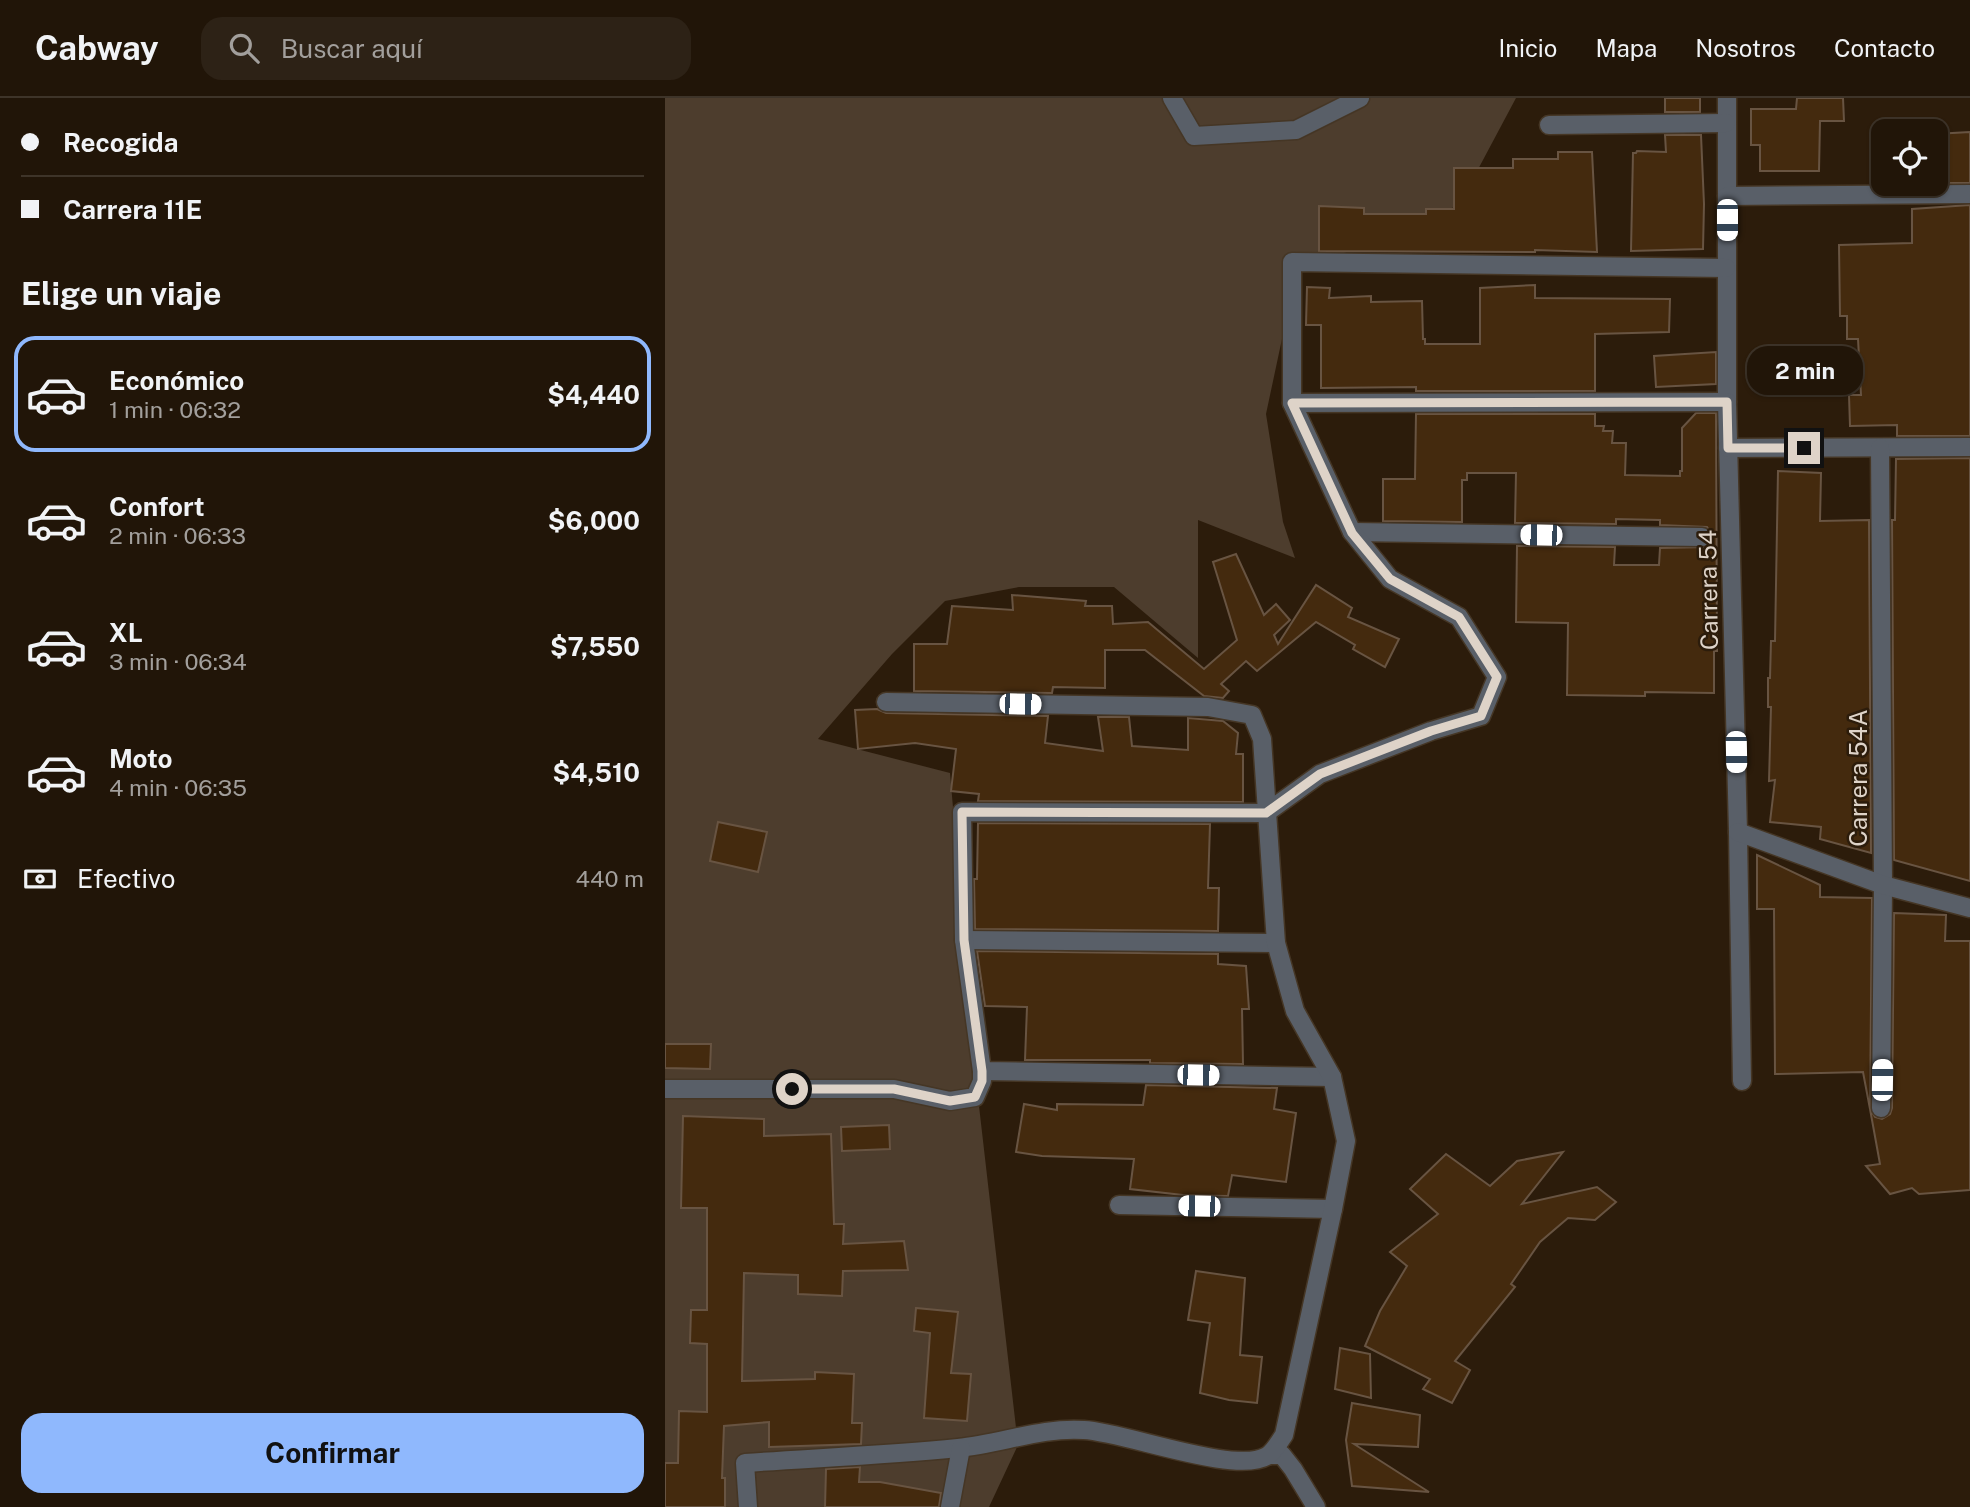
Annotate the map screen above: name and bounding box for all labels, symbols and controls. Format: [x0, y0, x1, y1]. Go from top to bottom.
search box [201, 17, 691, 80]
text: Cabway [35, 29, 159, 67]
icon: search [225, 29, 263, 67]
text: Buscar aquí [281, 33, 423, 64]
text: Inicio [1498, 34, 1557, 62]
text: Mapa [1595, 34, 1657, 62]
text: Nosotros [1695, 34, 1796, 62]
text: Contacto [1834, 34, 1935, 62]
map controls [1871, 119, 1948, 196]
button: locate [1871, 119, 1948, 196]
text: Recogida [63, 127, 178, 158]
text: Carrera 11E [63, 194, 202, 225]
car [1717, 199, 1738, 241]
text: Elige un viaje [21, 275, 221, 312]
callout: 2 min [1746, 346, 1862, 396]
text: 2 min [1775, 357, 1835, 384]
icon: car [25, 363, 88, 426]
text: Económico [109, 365, 244, 396]
text: $4,440 [547, 379, 640, 410]
text: 1 min · 06:32 [109, 396, 241, 423]
route end [1788, 432, 1820, 464]
icon: car [25, 489, 88, 552]
text: Confort [109, 491, 205, 522]
text: $6,000 [548, 505, 640, 536]
text: 2 min · 06:33 [109, 522, 246, 549]
car [1520, 524, 1563, 546]
street label: Carrera 54 [1693, 530, 1723, 650]
icon: car [25, 615, 88, 678]
text: XL [109, 617, 143, 648]
text: $7,550 [550, 631, 640, 662]
text: 3 min · 06:34 [109, 648, 247, 675]
car [999, 693, 1042, 715]
street label: Carrera 54A [1844, 709, 1872, 847]
car [1726, 731, 1747, 773]
icon: car [25, 741, 88, 804]
text: Moto [109, 743, 172, 774]
text: $4,510 [553, 757, 640, 788]
text: 4 min · 06:35 [109, 774, 247, 801]
icon: cash [21, 860, 59, 898]
text: Efectivo [77, 863, 175, 894]
text: 440 m [576, 865, 644, 892]
car [1872, 1059, 1893, 1101]
car [1177, 1064, 1220, 1086]
route start [776, 1073, 808, 1105]
car [1178, 1195, 1221, 1217]
button: Confirmar [21, 1413, 644, 1493]

